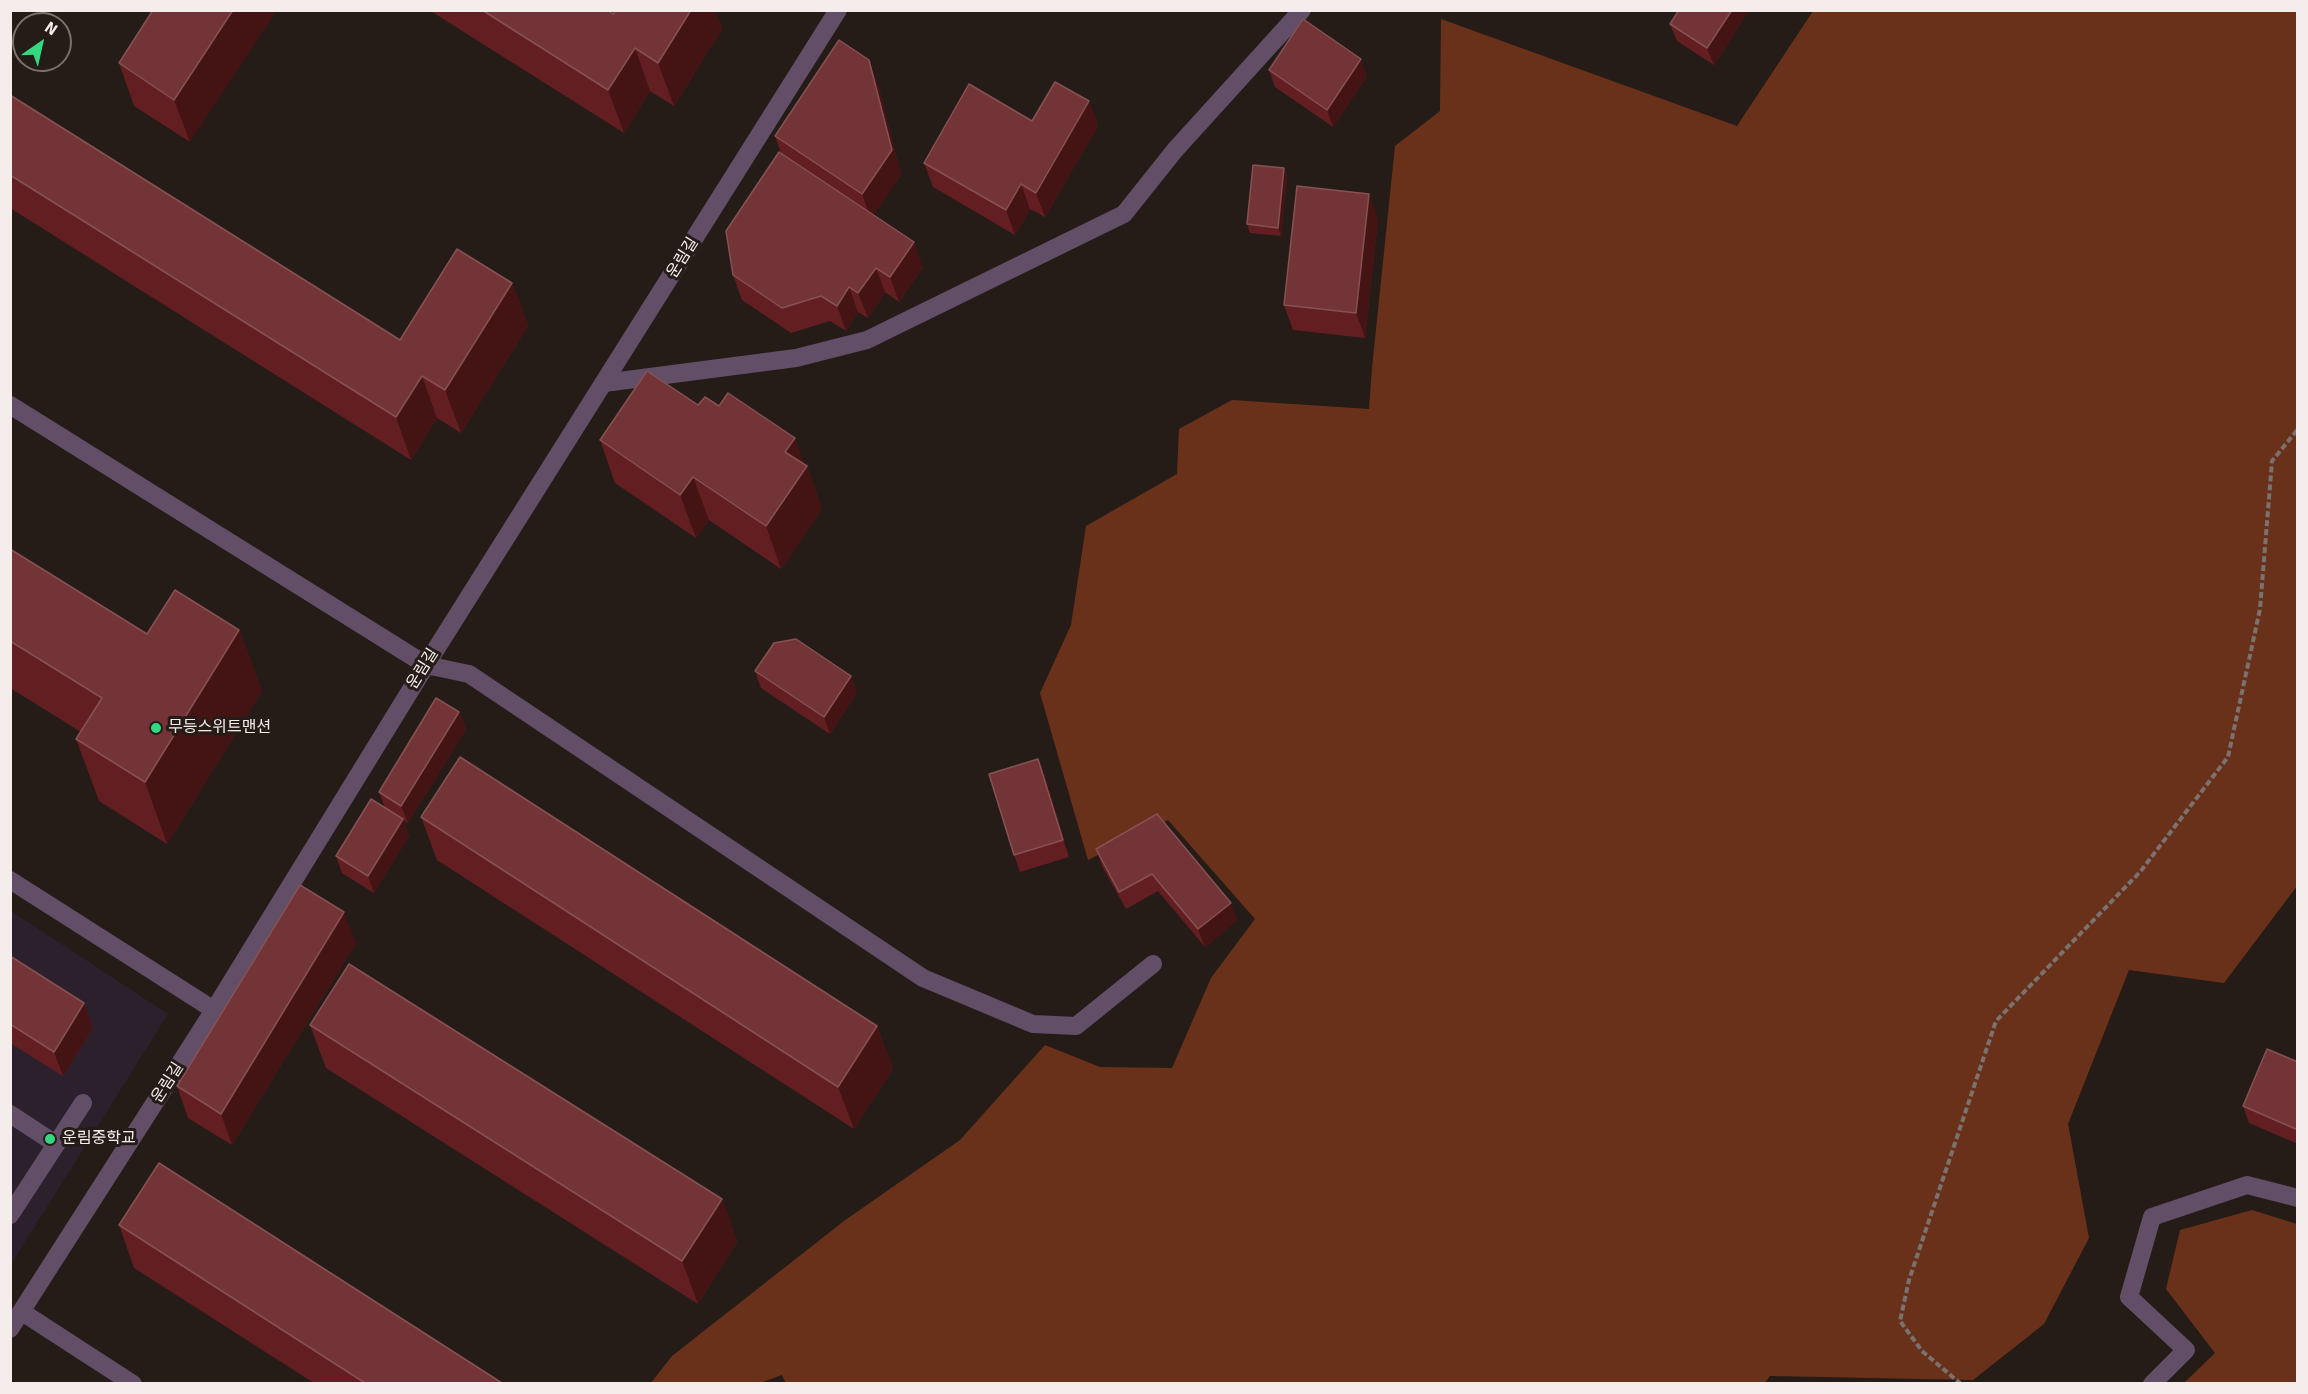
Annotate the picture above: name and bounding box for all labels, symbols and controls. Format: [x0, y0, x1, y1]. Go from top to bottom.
north arrow [12, 12, 72, 72]
text: N [41, 17, 61, 40]
street label: 운림길 [663, 234, 703, 282]
street label: 운림길 [403, 645, 443, 693]
place label: 무등스위트맨션 [168, 718, 271, 738]
marker: 무등스위트맨션 [149, 721, 163, 735]
street label: 운림길 [148, 1059, 188, 1107]
place label: 운림중학교 [62, 1129, 136, 1149]
marker: 운림중학교 [43, 1132, 57, 1146]

